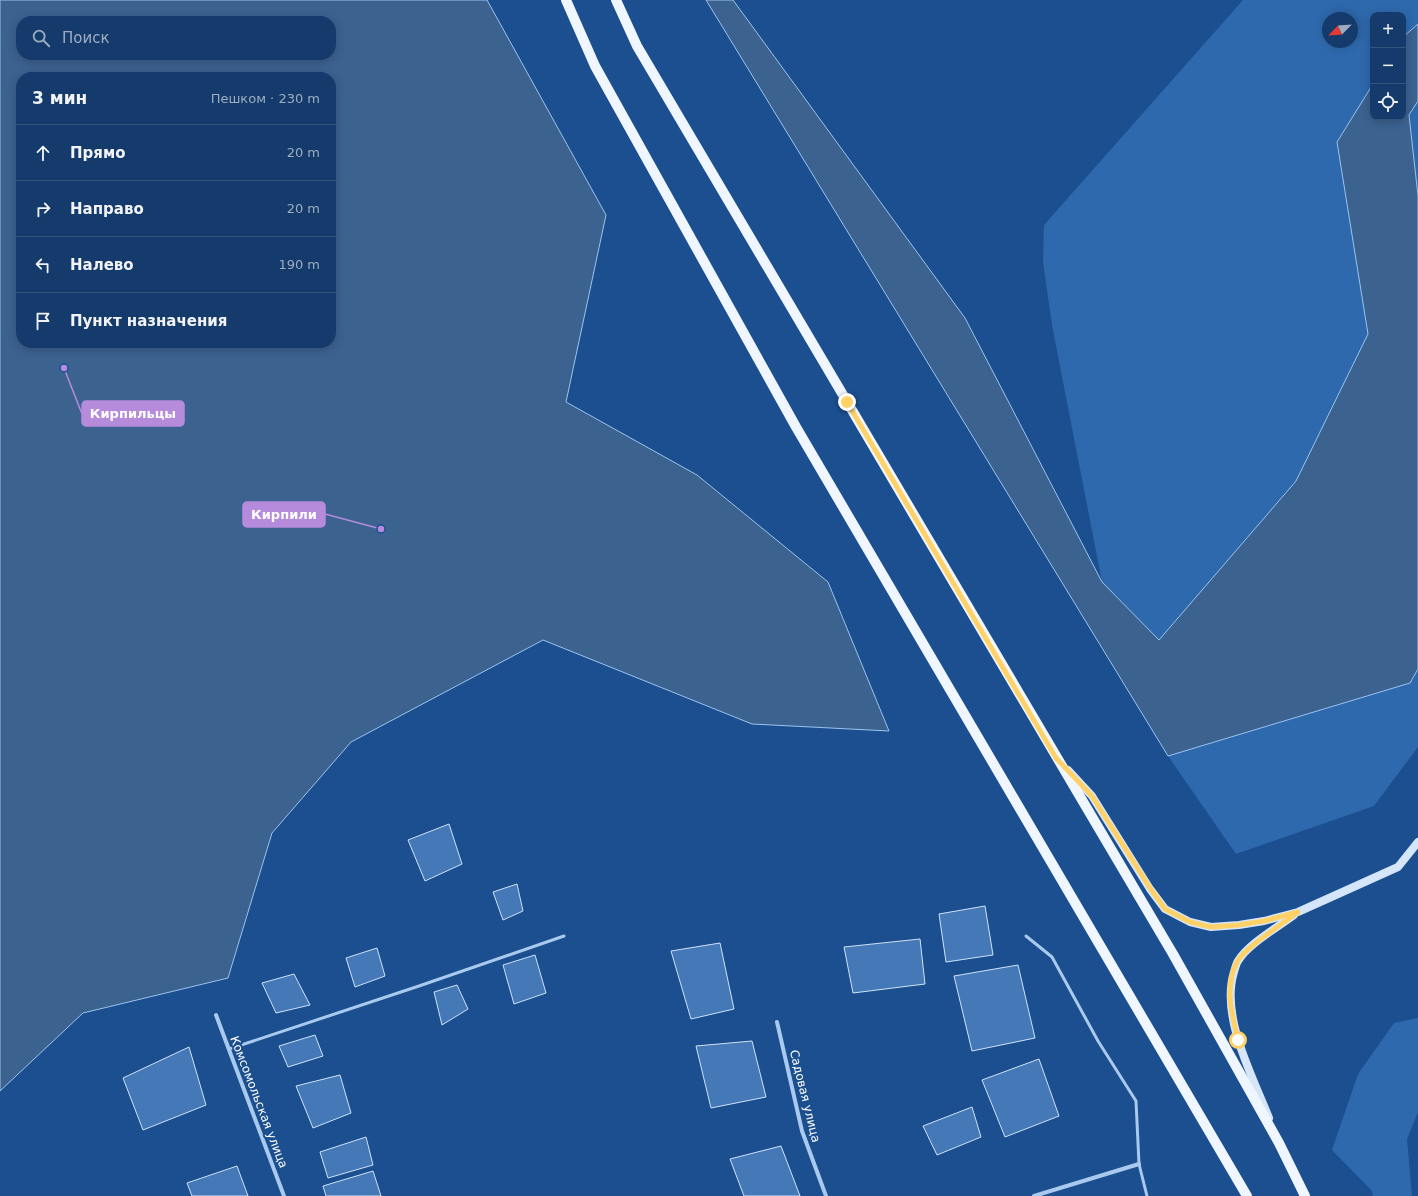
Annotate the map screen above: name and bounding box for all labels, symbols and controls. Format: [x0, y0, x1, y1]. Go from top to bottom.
north arrow [1322, 12, 1358, 48]
map controls [1370, 12, 1406, 120]
button: + [1370, 12, 1406, 48]
search box [16, 16, 336, 60]
icon: search [30, 27, 52, 49]
text: Поиск [62, 29, 110, 47]
button: − [1370, 48, 1406, 84]
button: locate [1370, 84, 1406, 120]
text: 3 мин [32, 88, 87, 108]
text: Пешком · 230 m [211, 91, 320, 106]
icon: ahead [32, 142, 54, 164]
text: Прямо [70, 144, 126, 162]
text: 20 m [287, 145, 320, 160]
icon: right [32, 198, 54, 220]
text: Направо [70, 200, 144, 218]
text: 20 m [287, 201, 320, 216]
icon: left [32, 254, 54, 276]
text: Налево [70, 256, 134, 274]
text: 190 m [278, 257, 320, 272]
icon: arrive [32, 310, 54, 332]
text: Пункт назначения [70, 312, 227, 330]
route end [838, 393, 856, 411]
callout: Кирпильцы [82, 401, 184, 426]
text: Кирпильцы [90, 406, 176, 421]
callout: Кирпили [243, 502, 325, 527]
text: Кирпили [251, 507, 317, 522]
route start [1229, 1031, 1247, 1049]
street label: Комсомольская улица [227, 1034, 291, 1170]
street label: Садовая улица [787, 1048, 823, 1144]

